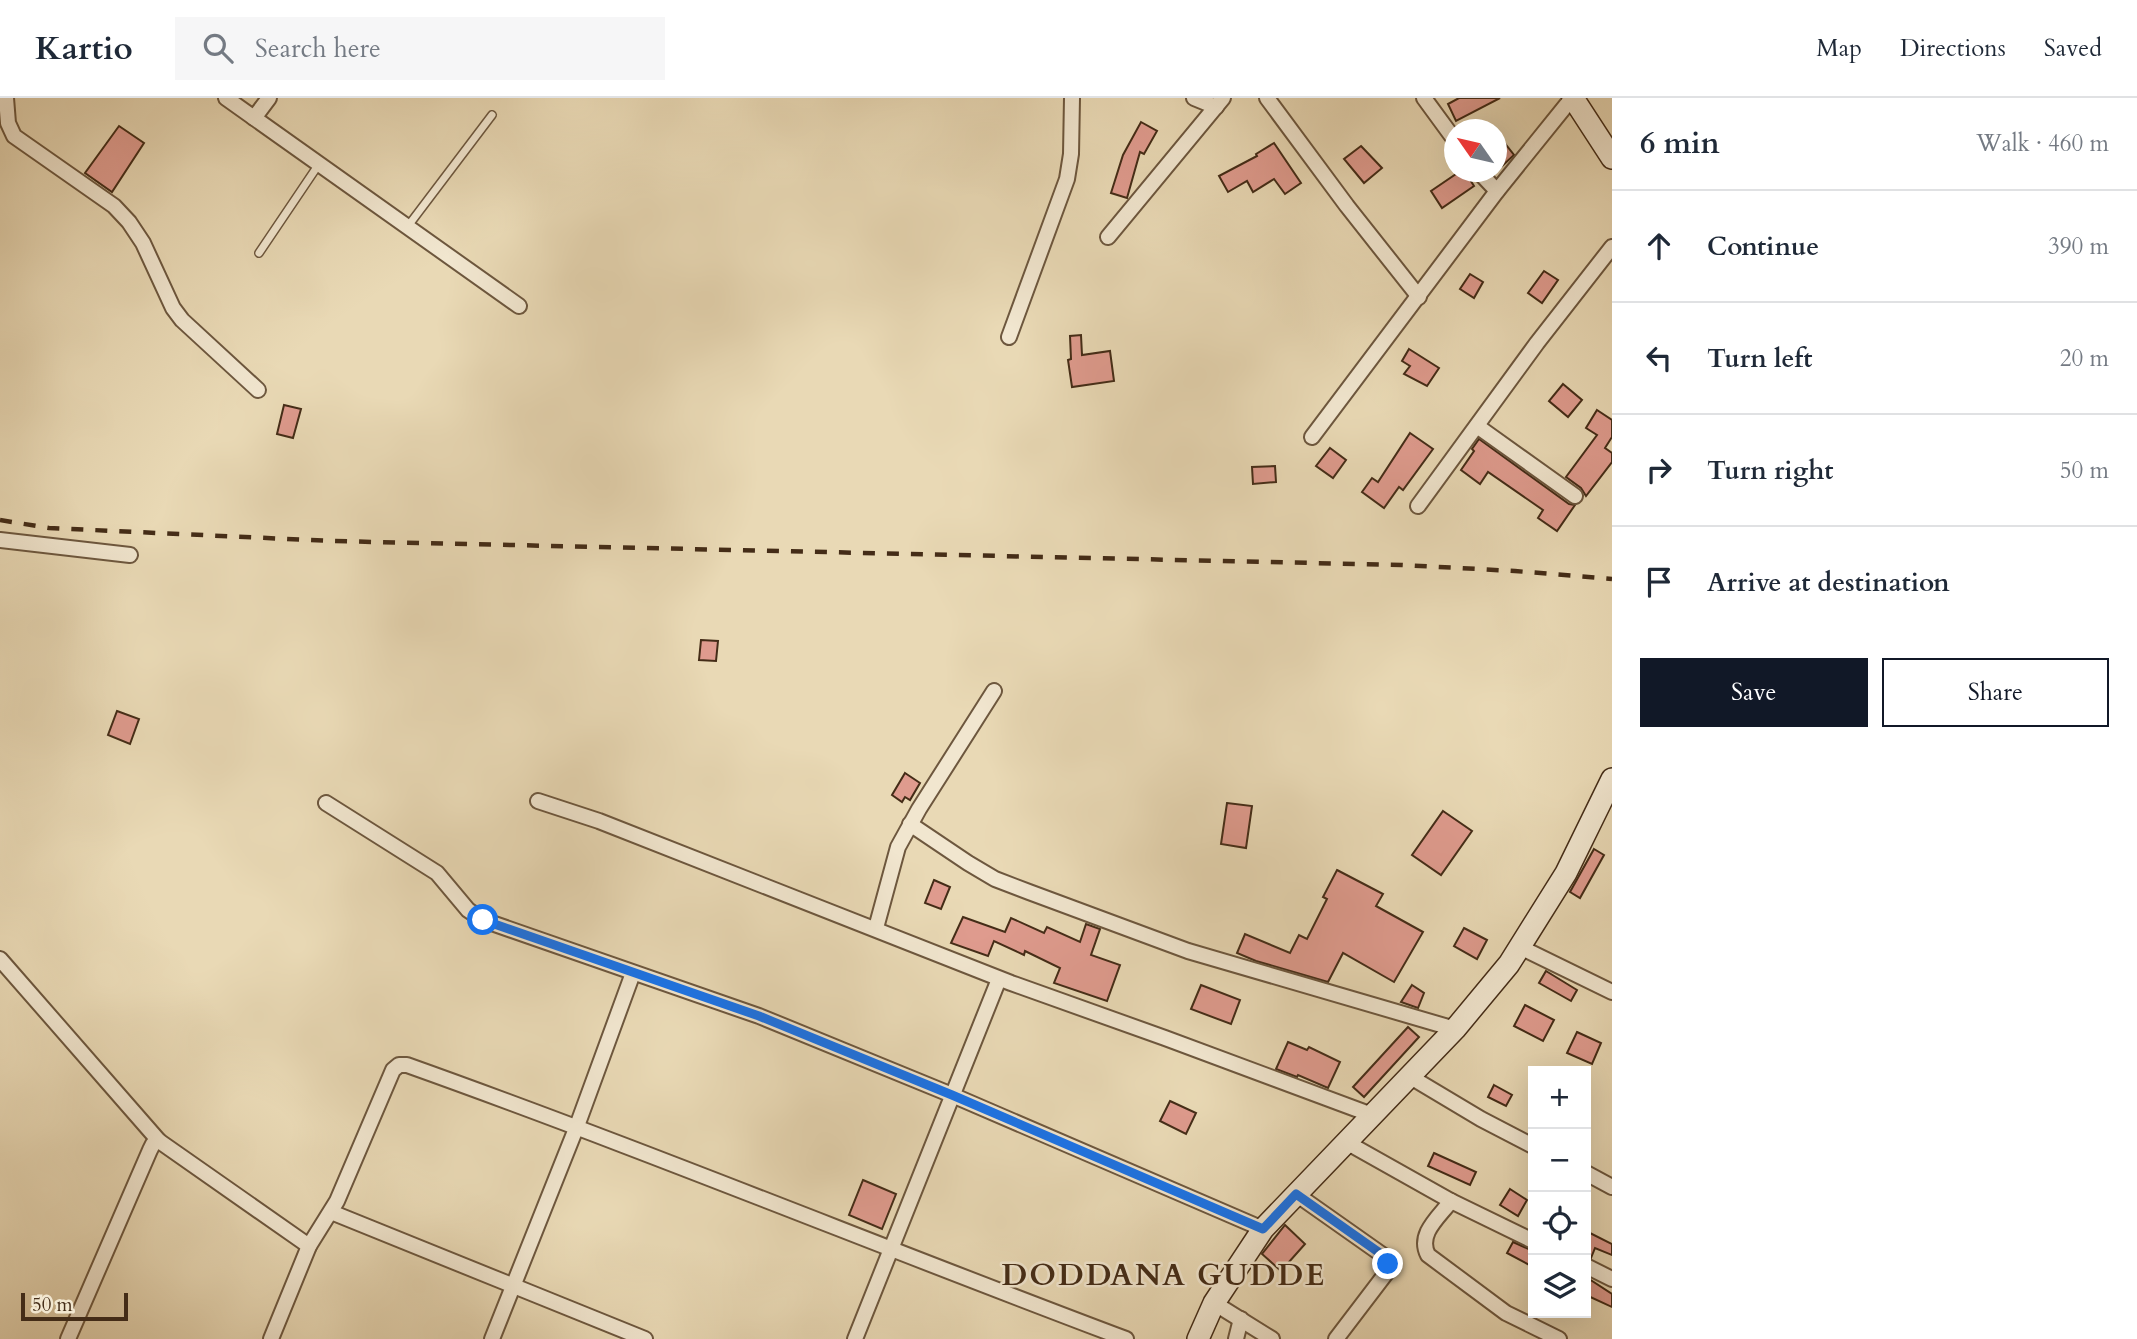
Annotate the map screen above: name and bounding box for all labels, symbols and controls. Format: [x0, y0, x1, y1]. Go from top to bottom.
search box [175, 17, 665, 80]
text: Kartio [35, 26, 133, 71]
icon: search [199, 29, 237, 67]
text: Search here [255, 31, 381, 66]
text: Map [1816, 32, 1862, 65]
text: Directions [1900, 32, 2006, 65]
text: Saved [2044, 32, 2102, 65]
north arrow [1444, 119, 1507, 182]
text: 6 min [1640, 123, 1720, 164]
text: Walk · 460 m [1976, 128, 2109, 159]
icon: ahead [1640, 227, 1678, 265]
text: Continue [1707, 229, 1819, 264]
text: 390 m [2048, 231, 2109, 262]
icon: left [1640, 339, 1678, 377]
text: Turn left [1707, 341, 1812, 376]
text: 20 m [2060, 343, 2109, 374]
icon: right [1640, 451, 1678, 489]
text: Turn right [1707, 453, 1834, 488]
text: 50 m [2060, 455, 2109, 486]
icon: arrive [1640, 563, 1678, 601]
text: Arrive at destination [1707, 565, 1950, 600]
button: Save [1640, 658, 1868, 727]
button: Share [1882, 658, 2109, 727]
route start [467, 904, 498, 935]
map controls [1528, 1066, 1591, 1318]
button: + [1528, 1066, 1591, 1129]
button: − [1528, 1129, 1591, 1192]
button: locate [1528, 1192, 1591, 1255]
route end [1372, 1248, 1403, 1279]
district label: DODDANA GUDDE [1002, 1255, 1326, 1296]
button: layers [1528, 1255, 1591, 1318]
scale bar [21, 1290, 128, 1322]
text: 50 m [32, 1292, 73, 1318]

